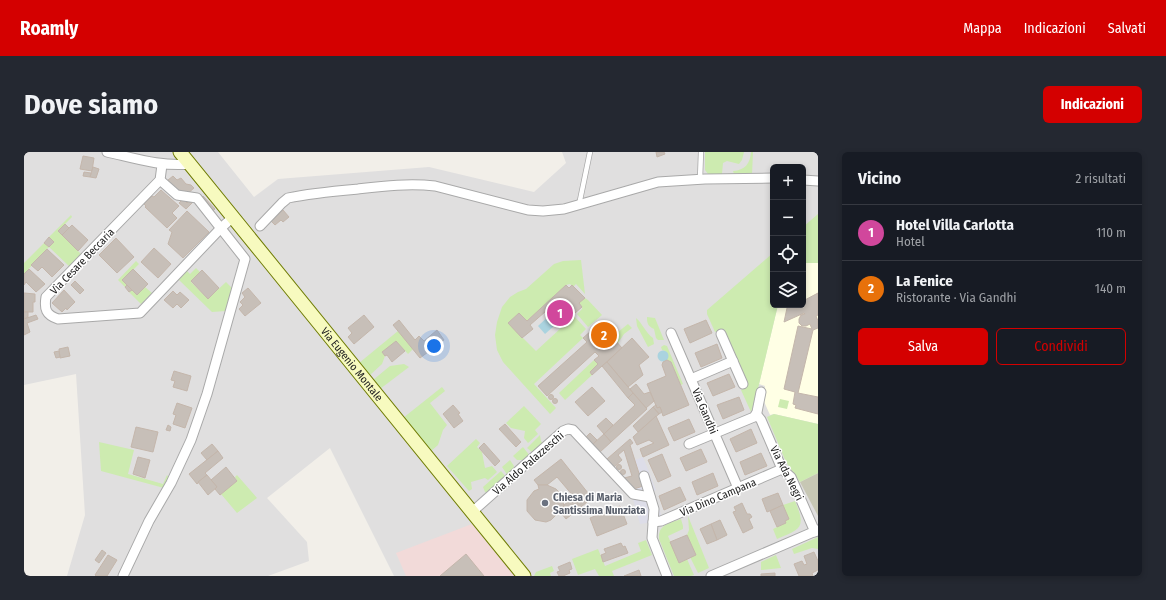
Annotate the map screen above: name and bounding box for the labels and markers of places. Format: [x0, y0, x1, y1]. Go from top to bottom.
pin: 1 [547, 298, 573, 328]
pin: 2 [591, 320, 617, 350]
place label: Chiesa di Maria Santissima Nunziata [553, 491, 646, 517]
marker: Chiesa di Maria Santissima Nunziata [540, 498, 550, 508]

